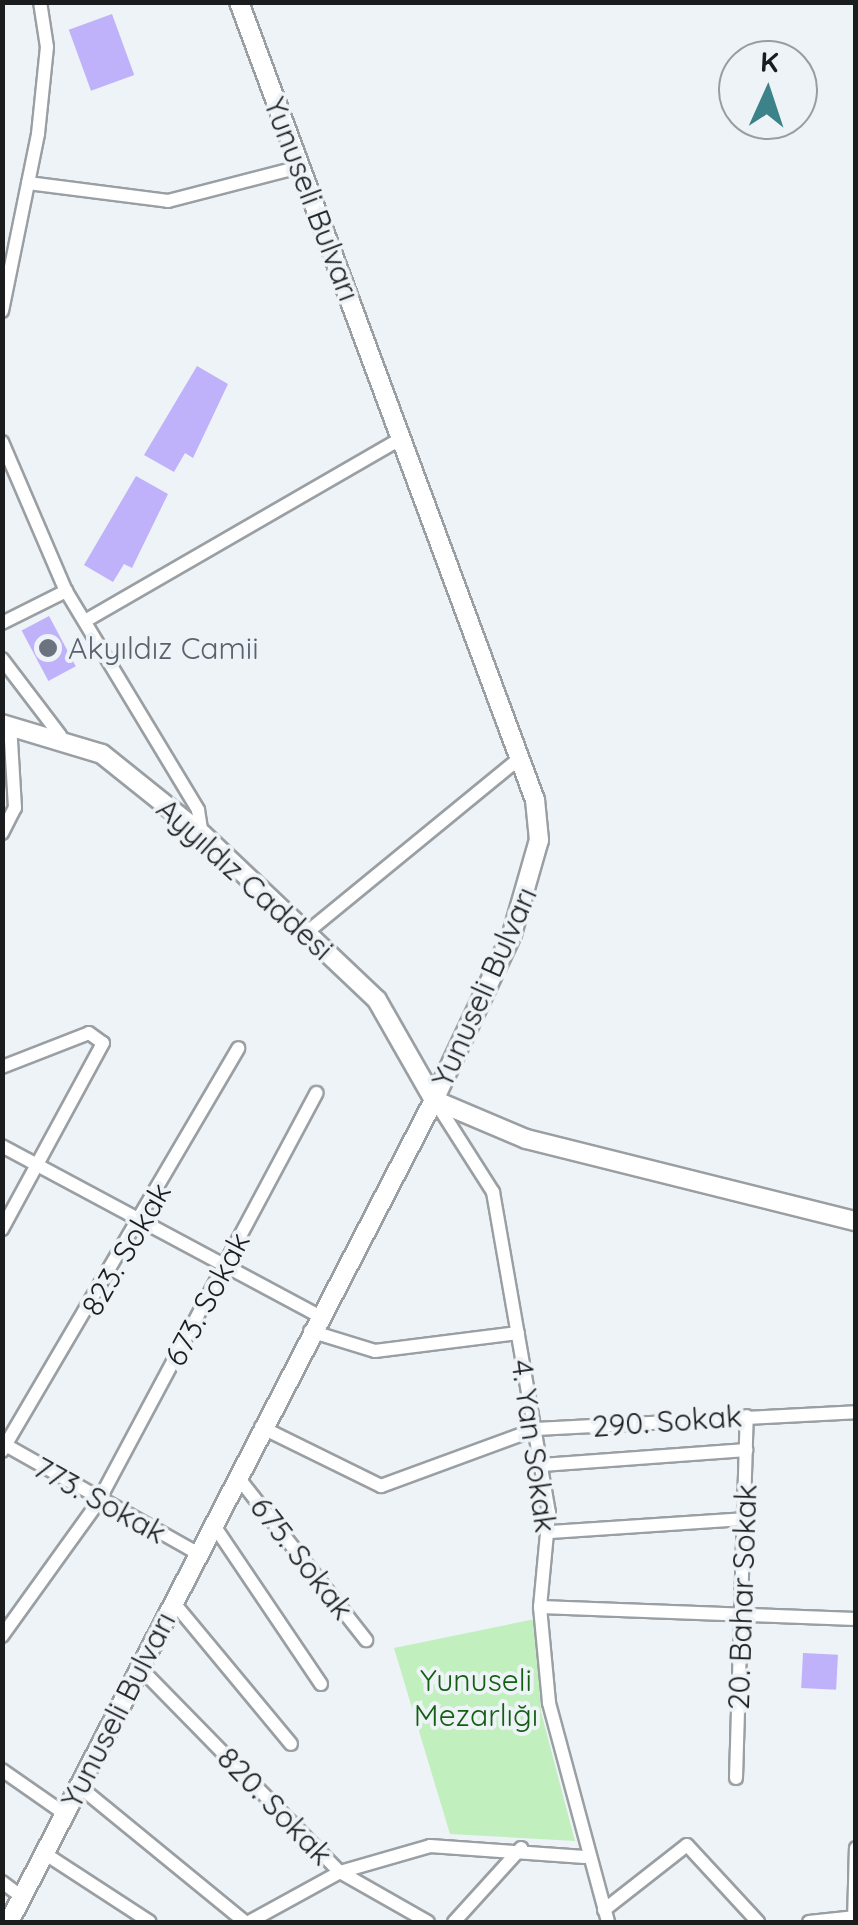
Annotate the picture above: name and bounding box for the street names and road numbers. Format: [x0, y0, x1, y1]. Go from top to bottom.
street label: Yunuseli Bulvarı [257, 92, 367, 306]
street label: Ayyıldız Caddesi [150, 791, 340, 967]
street label: Yunuseli Bulvarı [424, 882, 544, 1092]
street label: 823. Sokak [74, 1176, 178, 1322]
street label: 673. Sokak [157, 1226, 257, 1372]
street label: 4. Yan Sokak [504, 1357, 564, 1535]
street label: 290. Sokak [591, 1398, 743, 1444]
street label: 773. Sokak [28, 1449, 172, 1551]
street label: 20. Bahar Sokak [720, 1483, 764, 1711]
street label: 675. Sokak [243, 1489, 361, 1627]
street label: Yunuseli Bulvarı [53, 1606, 183, 1814]
street label: 820. Sokak [210, 1740, 340, 1872]

